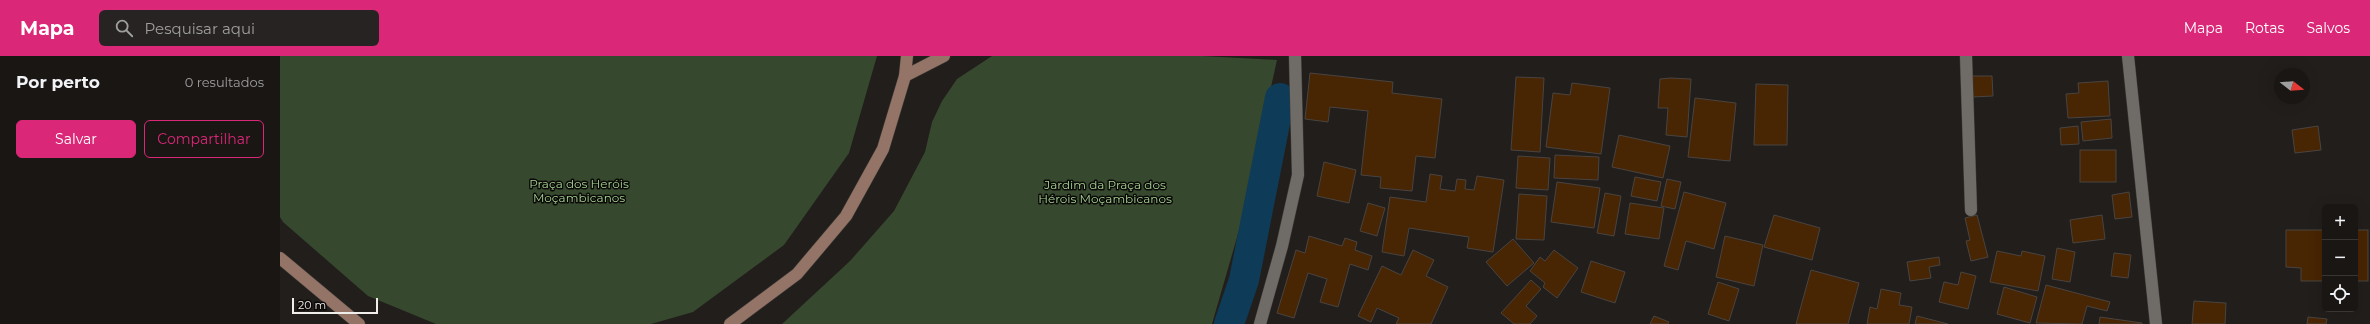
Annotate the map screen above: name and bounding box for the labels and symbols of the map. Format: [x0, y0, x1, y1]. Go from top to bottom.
north arrow [2274, 68, 2310, 104]
park label: Praça dos Heróis Moçambicanos [529, 176, 629, 205]
park label: Jardim da Praça dos Hérois Moçambicanos [1038, 177, 1172, 206]
scale bar [292, 296, 378, 315]

